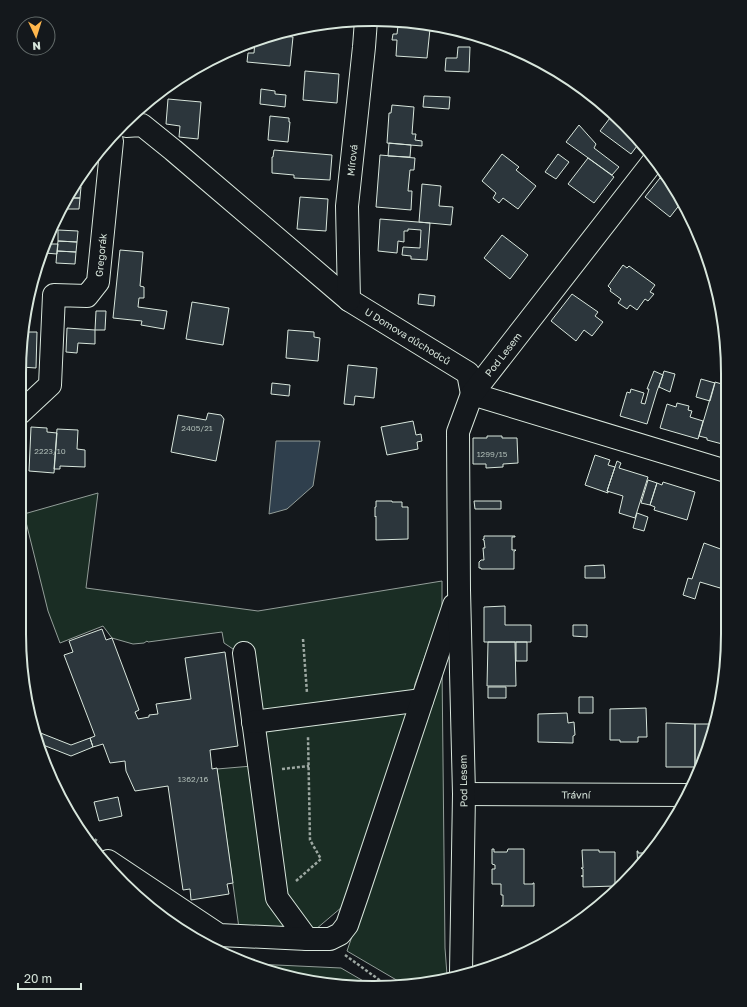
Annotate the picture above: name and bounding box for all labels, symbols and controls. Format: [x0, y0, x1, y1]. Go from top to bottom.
north arrow [16, 16, 56, 56]
text: N [32, 40, 41, 53]
street label: Mírová [344, 144, 360, 177]
street label: Gregorák [93, 232, 109, 278]
street label: U Domova důchodců [363, 305, 453, 367]
street label: Pod Lesem [482, 330, 524, 379]
house number: 2405/21 [181, 423, 213, 433]
house number: 2223/10 [34, 446, 66, 456]
house number: 1299/15 [477, 449, 508, 459]
street label: Pod Lesem [457, 755, 469, 807]
house number: 1362/16 [178, 774, 208, 784]
street label: Trávní [561, 788, 592, 801]
scale bar [18, 965, 81, 991]
text: 20 m [24, 971, 52, 986]

